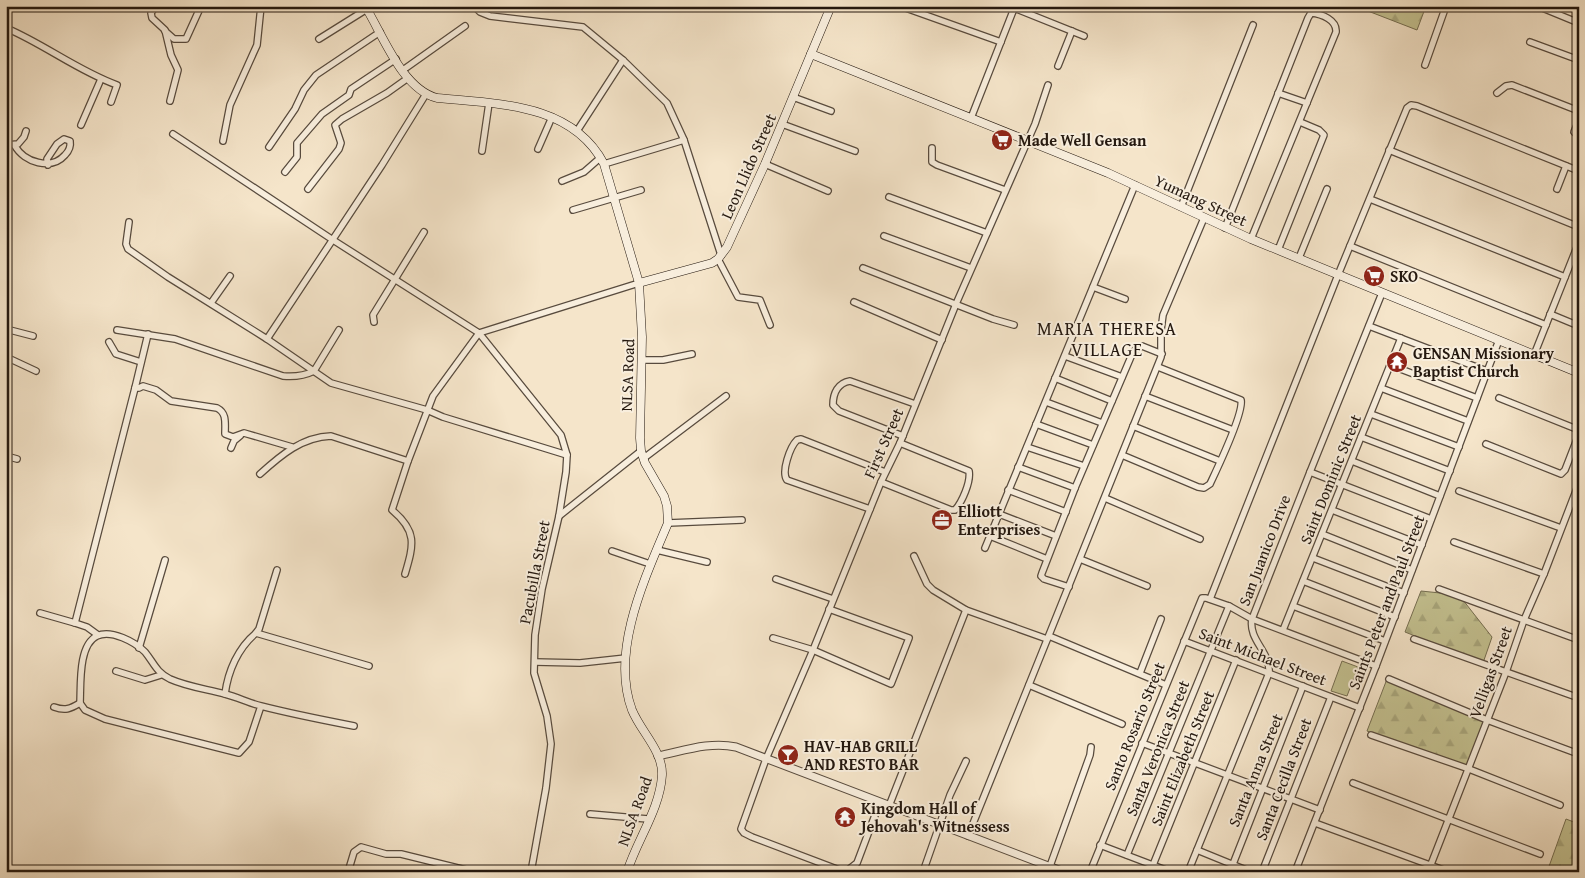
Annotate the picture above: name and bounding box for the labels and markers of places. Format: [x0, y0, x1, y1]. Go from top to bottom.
supermarket icon: Made Well Gensan [990, 128, 1014, 152]
place label: Made Well Gensan [1018, 128, 1147, 152]
supermarket icon: SKO [1362, 264, 1386, 288]
place label: SKO [1390, 264, 1418, 288]
place label: GENSAN Missionary Baptist Church [1413, 341, 1555, 383]
temple icon: GENSAN Missionary Baptist Church [1385, 350, 1409, 374]
place label: Elliott Enterprises [958, 499, 1040, 541]
office icon: Elliott Enterprises [930, 508, 954, 532]
place label: HAV-HAB GRILL AND RESTO BAR [804, 734, 919, 776]
bar icon: HAV-HAB GRILL AND RESTO BAR [776, 743, 800, 767]
place label: Kingdom Hall of Jehovah's Witnessess [858, 796, 1010, 838]
temple icon: Kingdom Hall of Jehovah's Witnessess [833, 805, 857, 829]

